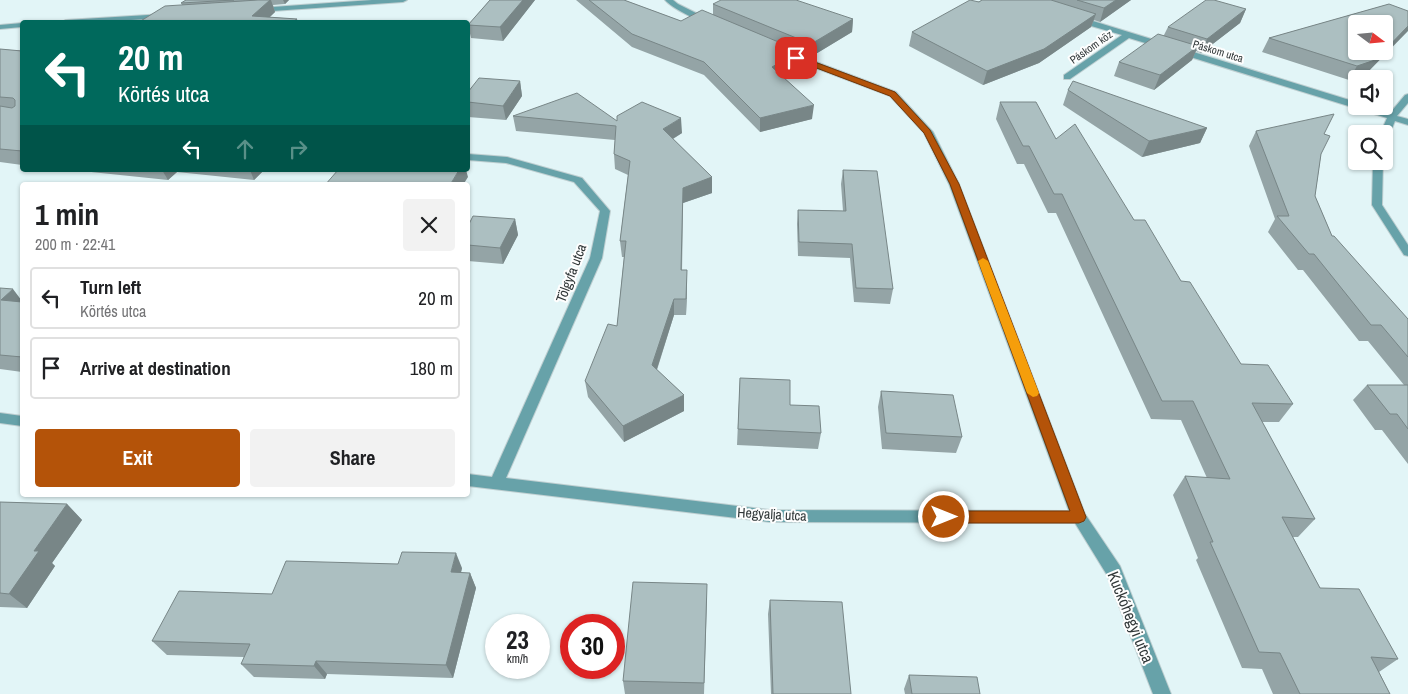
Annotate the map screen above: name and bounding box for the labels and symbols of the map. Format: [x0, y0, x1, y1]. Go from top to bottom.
north arrow [1348, 15, 1392, 60]
street label: Páskom köz [1067, 27, 1116, 67]
pin [775, 37, 817, 79]
street label: Páskom utca [1191, 37, 1245, 65]
street label: Tölgyfa utca [552, 241, 591, 305]
position arrow [917, 490, 969, 542]
street label: Hegyalja utca [737, 503, 808, 525]
street label: Kuckóhegyi utca [1103, 568, 1160, 667]
speed limit sign: 30 [560, 614, 625, 679]

